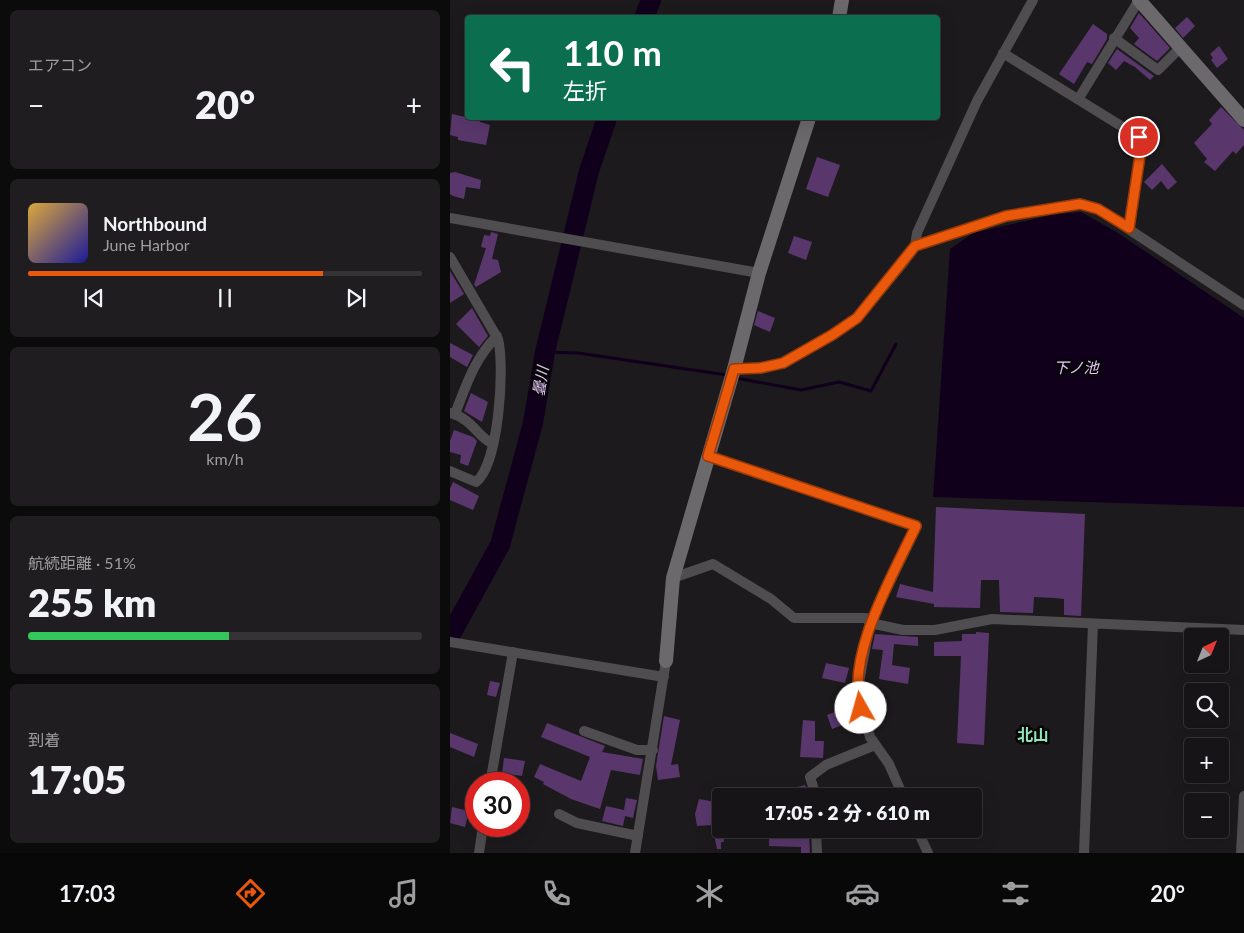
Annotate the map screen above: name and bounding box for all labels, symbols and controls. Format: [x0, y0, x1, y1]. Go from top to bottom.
text: 110 m [563, 31, 662, 73]
icon: left [480, 35, 545, 100]
text: エアコン [28, 55, 92, 74]
text: 左折 [563, 77, 607, 104]
text: 20° [195, 81, 255, 127]
text: − [28, 88, 44, 122]
text: + [406, 88, 422, 122]
pin [1118, 116, 1160, 158]
icon: arrive [1125, 123, 1153, 151]
text: Northbound [103, 212, 207, 235]
text: June Harbor [103, 235, 190, 254]
icon: previous [80, 284, 108, 312]
icon: pause [211, 284, 239, 312]
icon: next [342, 284, 370, 312]
water label: 下ノ池 [1053, 358, 1100, 376]
water label: 曇川 [529, 363, 552, 397]
text: 26 [187, 377, 263, 455]
text: km/h [206, 449, 244, 468]
text: 航続距離 · 51% [28, 553, 136, 572]
text: 255 km [28, 579, 156, 625]
north arrow [1184, 628, 1229, 672]
map controls [1184, 628, 1229, 838]
position arrow [834, 681, 886, 733]
button: search [1184, 683, 1229, 728]
district label: 北山 [1017, 725, 1049, 744]
text: 到着 [28, 730, 60, 749]
button: + [1184, 738, 1229, 783]
text: 17:05 [28, 756, 126, 802]
speed limit sign: 30 [465, 772, 530, 837]
button: − [1184, 793, 1229, 838]
text: 17:05 · 2 分 · 610 m [764, 801, 930, 824]
icon: directions [233, 876, 268, 911]
icon: music [386, 876, 421, 911]
icon: phone [539, 876, 574, 911]
icon: climate [692, 876, 727, 911]
icon: car [845, 876, 880, 911]
icon: filters [998, 876, 1033, 911]
text: 17:03 [59, 880, 116, 907]
text: 20° [1150, 880, 1185, 907]

